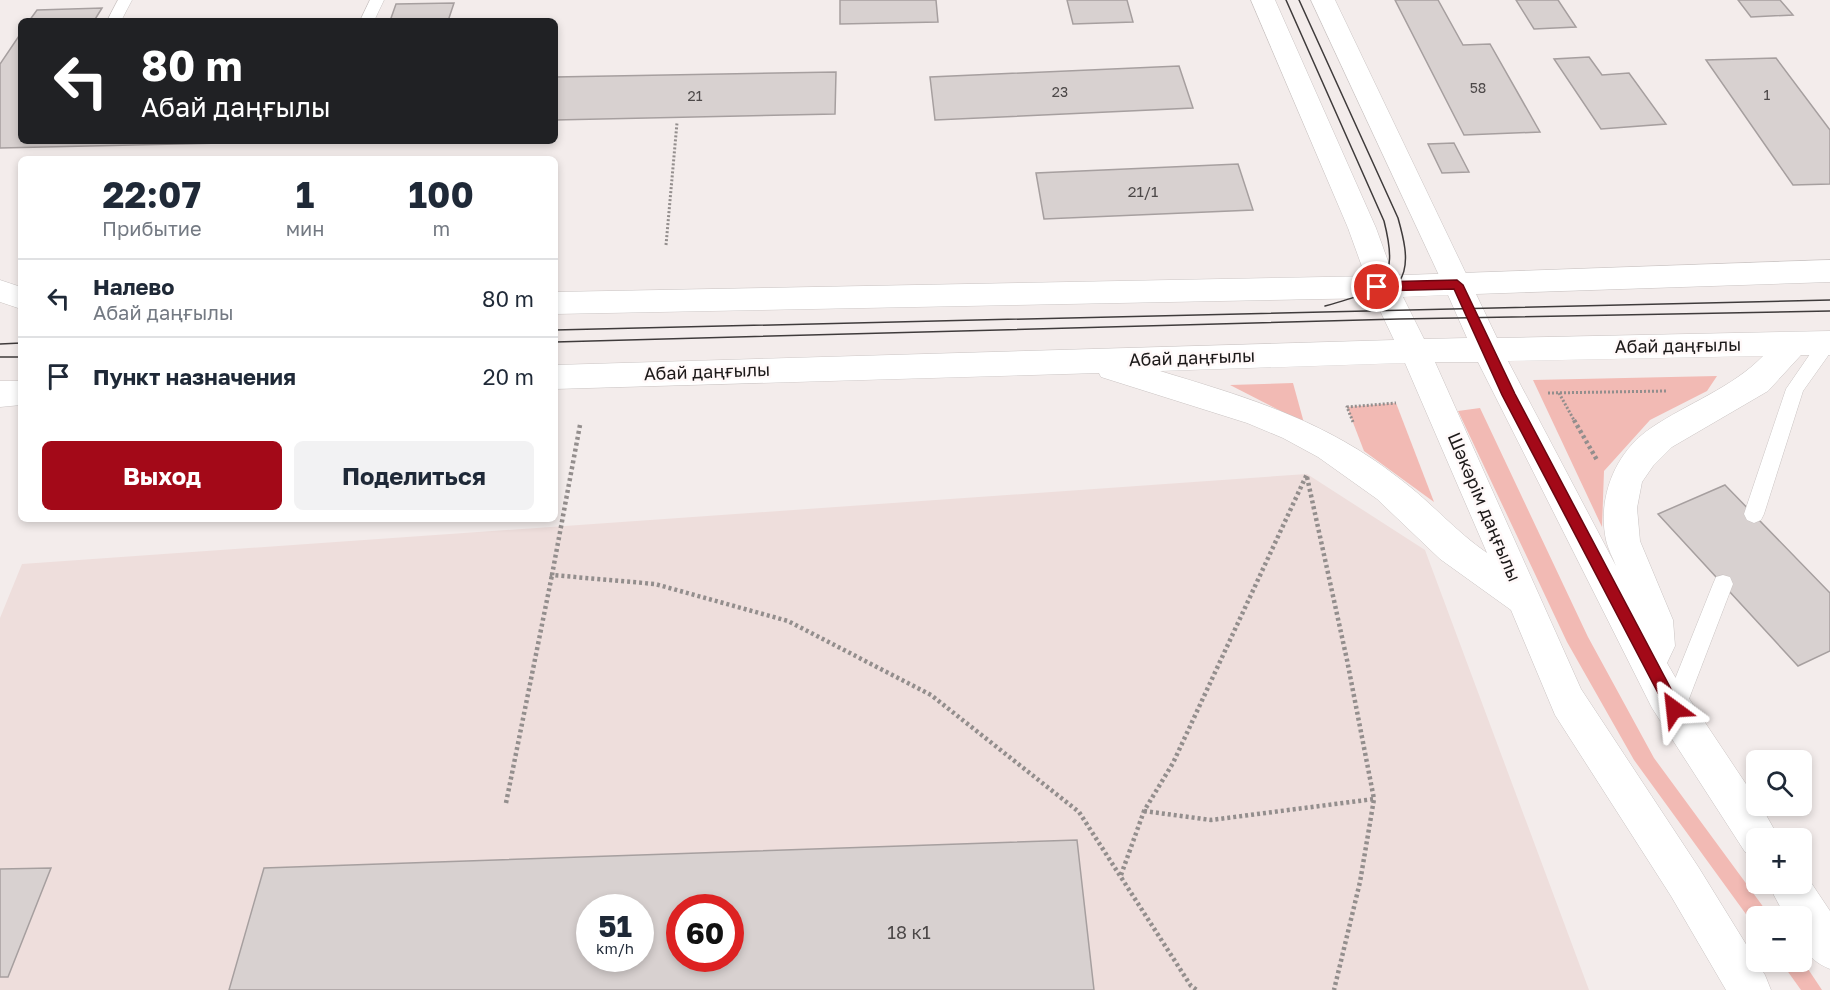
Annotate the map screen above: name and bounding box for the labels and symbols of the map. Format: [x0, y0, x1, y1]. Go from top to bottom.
house number: 58 [1470, 79, 1486, 96]
house number: 23 [1052, 83, 1068, 100]
house number: 1 [1764, 86, 1771, 103]
house number: 21 [688, 87, 703, 104]
house number: 21/1 [1128, 182, 1158, 200]
pin [1351, 261, 1402, 312]
street label: Абай даңғылы [1615, 333, 1741, 357]
street label: Абай даңғылы [1128, 344, 1256, 370]
street label: Абай даңғылы [643, 358, 771, 384]
street label: Шәкәрім даңғылы [1444, 429, 1526, 585]
position arrow [1642, 677, 1706, 741]
speed limit sign: 60 [666, 894, 744, 972]
house number: 18 к1 [887, 921, 931, 943]

